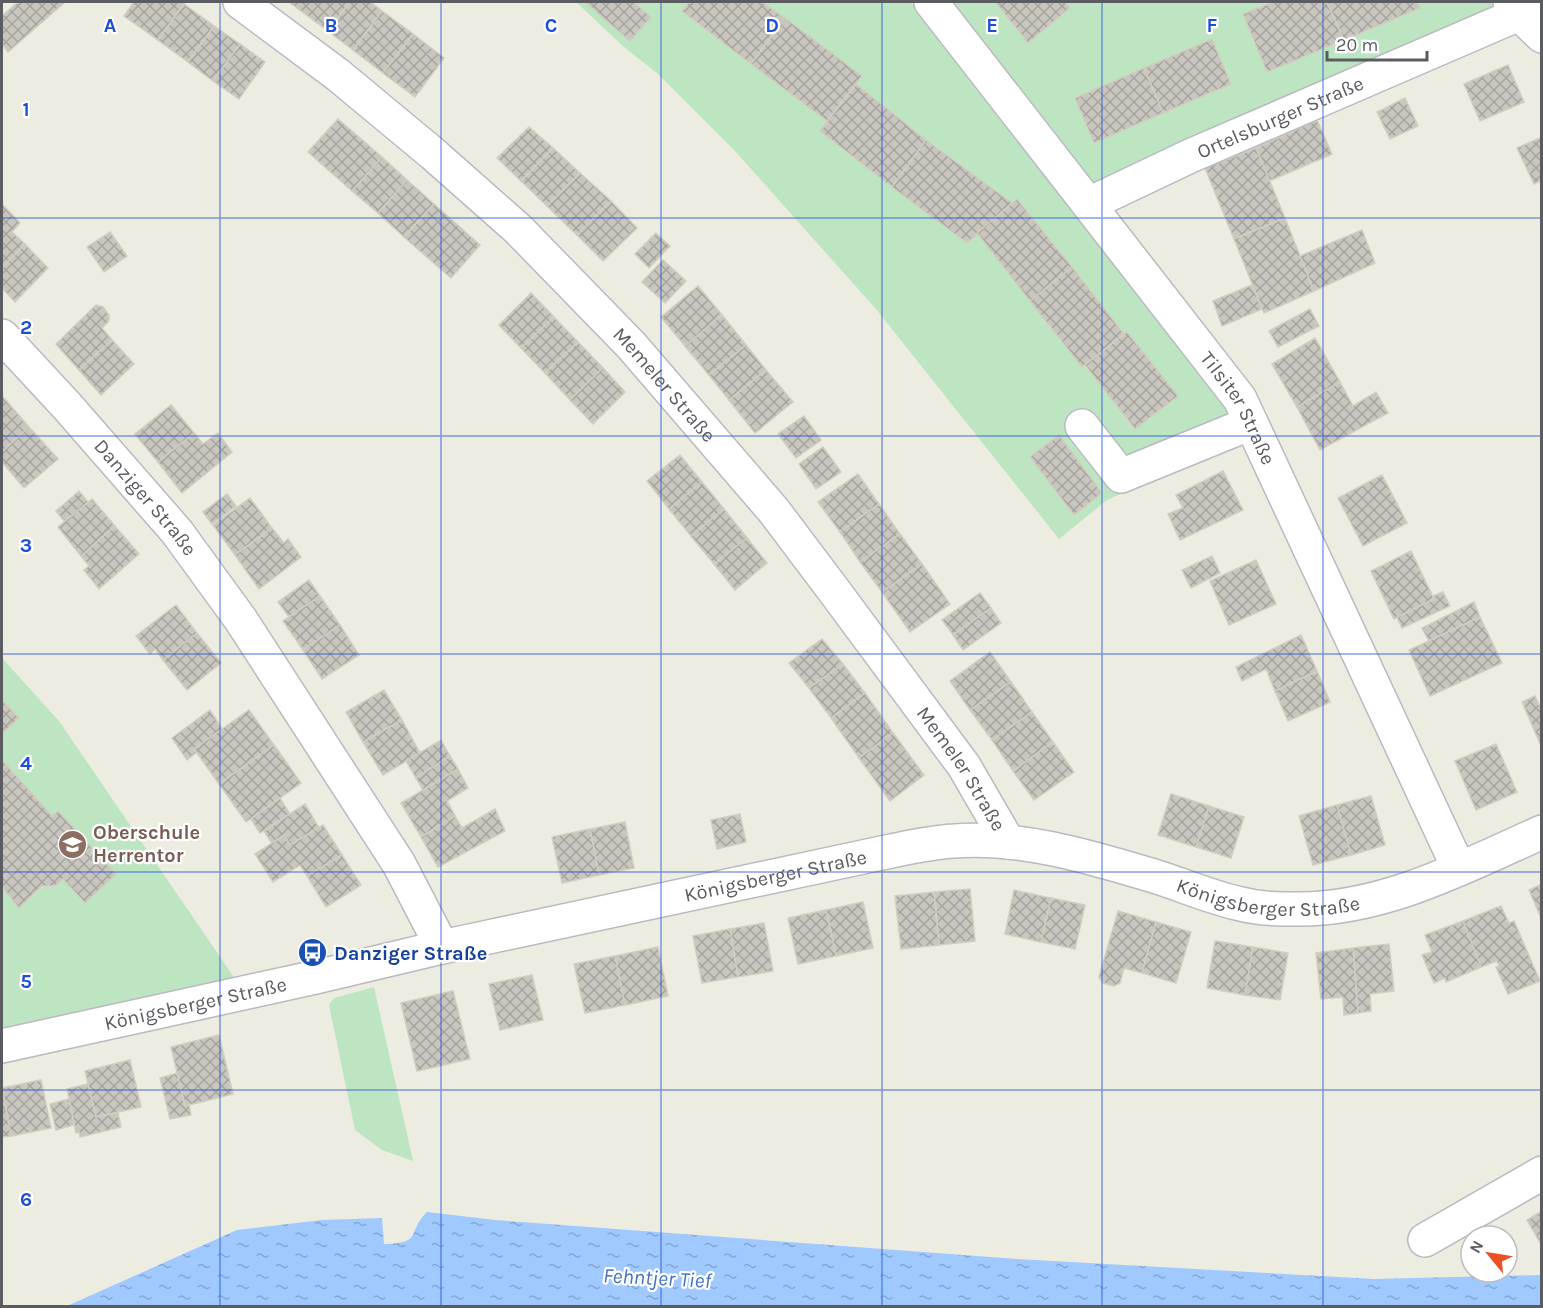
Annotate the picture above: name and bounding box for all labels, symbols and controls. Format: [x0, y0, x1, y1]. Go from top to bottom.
text: A [104, 14, 117, 37]
text: B [325, 14, 337, 37]
text: C [545, 14, 557, 37]
text: D [765, 14, 779, 37]
text: E [986, 14, 998, 37]
text: F [1207, 14, 1218, 37]
scale bar [1327, 24, 1428, 62]
text: 20 m [1336, 34, 1378, 56]
street label: Ortelsburger Straße [1193, 71, 1367, 163]
text: 1 [22, 98, 30, 121]
text: 2 [20, 316, 32, 339]
street label: Memeler Straße [609, 322, 721, 447]
street label: Tilsiter Straße [1196, 347, 1280, 468]
street label: Danziger Straße [90, 434, 202, 560]
text: 3 [20, 534, 32, 557]
street label: Memeler Straße [912, 702, 1011, 835]
text: 4 [20, 752, 32, 775]
place label: Oberschule Herrentor [93, 821, 200, 867]
school or university icon: Oberschule Herrentor [56, 828, 88, 860]
street label: Königsberger Straße [682, 845, 869, 906]
street label: Königsberger Straße [1174, 873, 1362, 921]
bus stop icon: Danziger Straße [297, 937, 329, 969]
place label: Danziger Straße [334, 942, 487, 965]
text: 5 [20, 970, 32, 993]
street label: Königsberger Straße [102, 972, 289, 1035]
text: 6 [20, 1188, 32, 1211]
north arrow [1459, 1224, 1519, 1284]
text: N [1465, 1237, 1488, 1256]
water label: Fehntjer Tief [603, 1263, 713, 1293]

